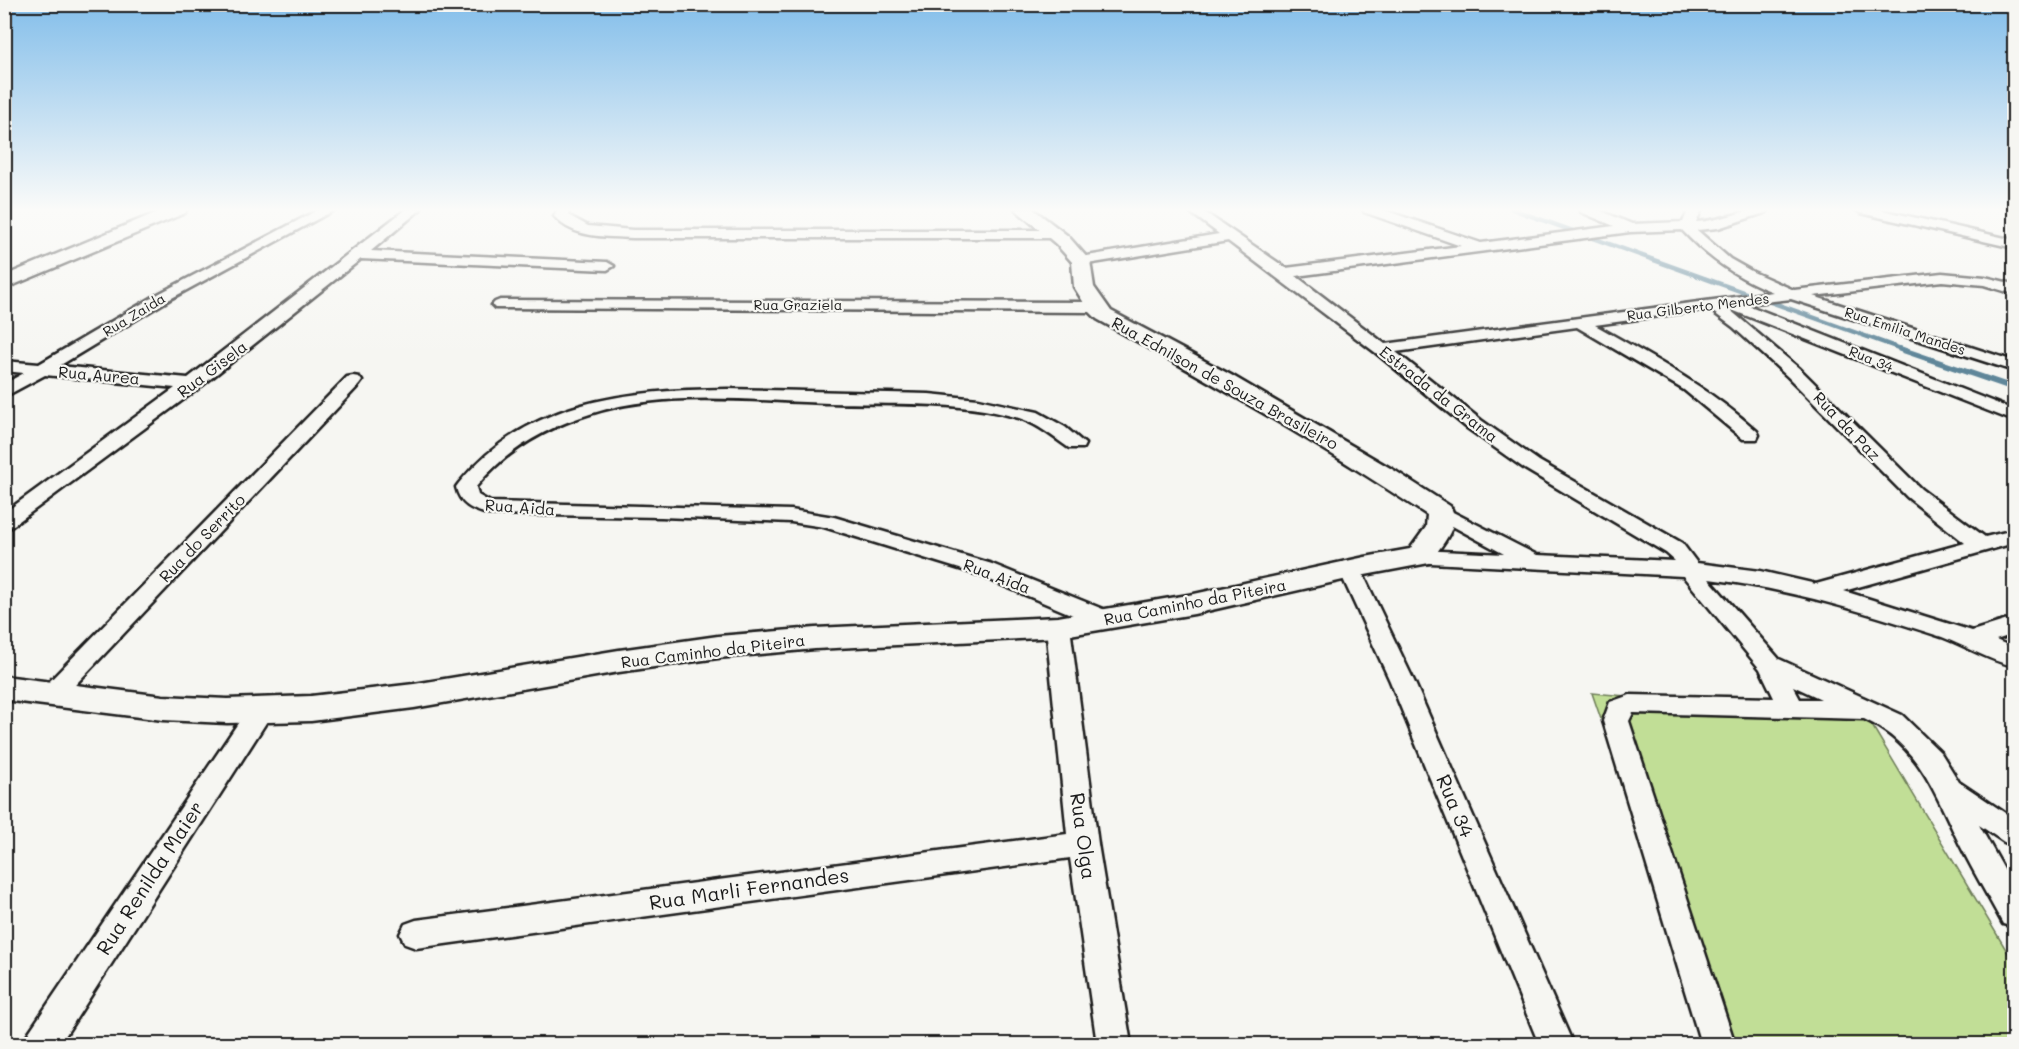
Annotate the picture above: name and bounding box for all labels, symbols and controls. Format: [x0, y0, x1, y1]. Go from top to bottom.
street label: Rua Zaida [99, 288, 169, 341]
street label: Rua Gilberto Mendes [1626, 288, 1770, 325]
street label: Rua Graziela [754, 295, 842, 314]
street label: Rua Emilia Mandes [1842, 302, 1968, 359]
street label: Rua Ednilson de Souza Brasileiro [1108, 311, 1342, 454]
street label: Rua Gisela [172, 335, 251, 402]
street label: Estrada da Grama [1376, 341, 1503, 447]
street label: Rua 34 [1846, 341, 1897, 376]
street label: Rua Aurea [57, 360, 141, 389]
street label: Rua da Paz [1809, 387, 1886, 465]
street label: Rua do Serrito [154, 489, 249, 586]
street label: Rua Aida [484, 494, 556, 519]
street label: Rua Aida [961, 553, 1034, 598]
street label: Rua Caminho da Piteira [1102, 574, 1288, 630]
street label: Rua Caminho da Piteira [620, 629, 806, 672]
street label: Rua 34 [1431, 770, 1481, 841]
street label: Rua Olga [1065, 791, 1103, 881]
street label: Rua Renilda Maier [90, 796, 209, 959]
street label: Rua Marli Fernandes [647, 861, 850, 915]

